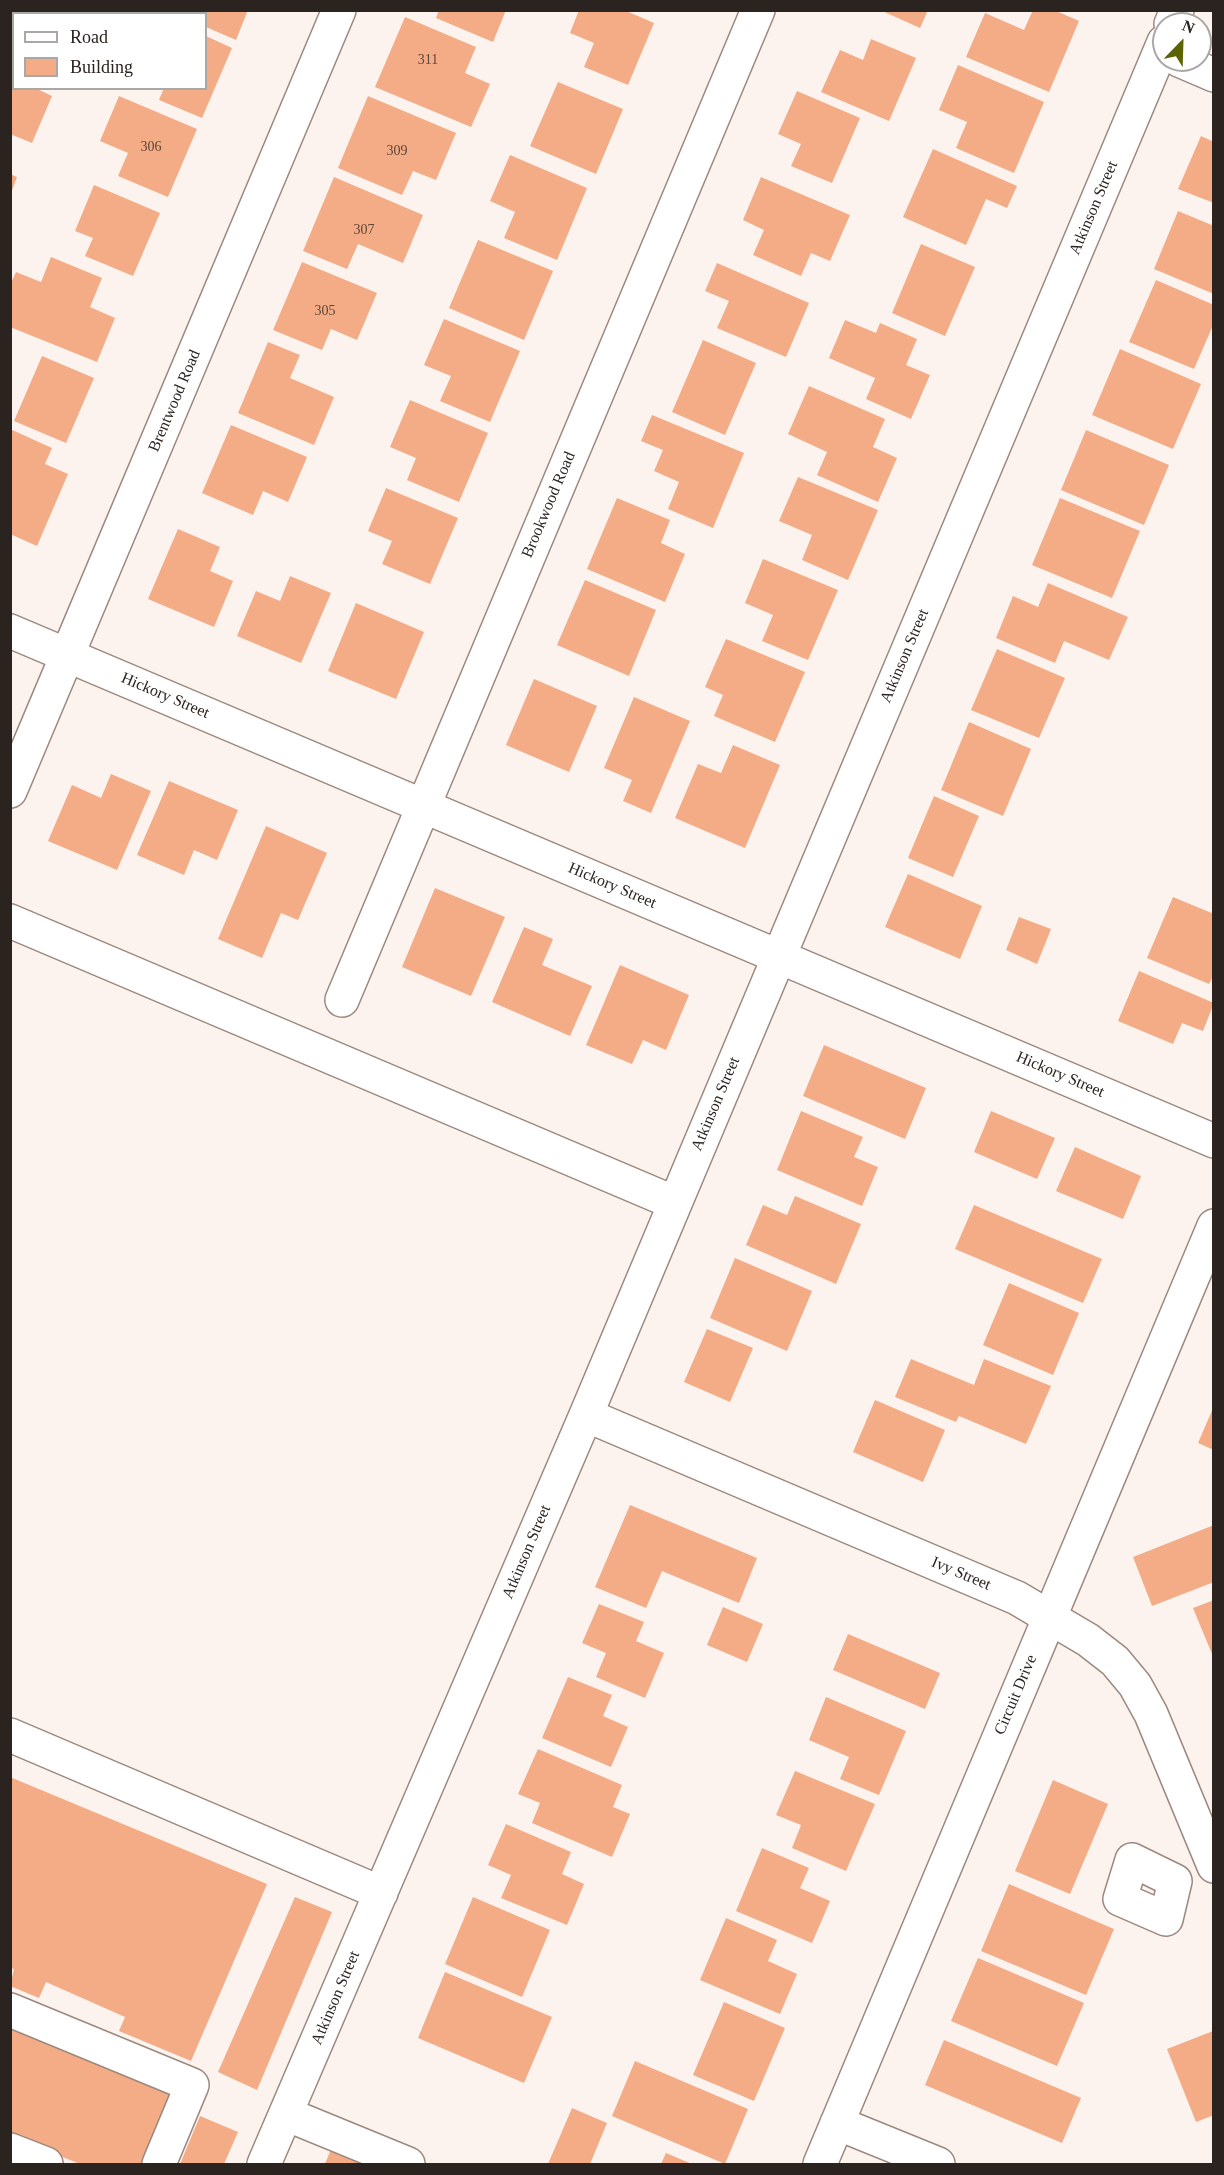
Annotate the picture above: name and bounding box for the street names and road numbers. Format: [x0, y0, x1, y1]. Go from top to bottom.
street label: Atkinson Street [1066, 158, 1122, 258]
street label: Brentwood Road [145, 347, 205, 455]
street label: Brookwood Road [518, 449, 580, 561]
street label: Atkinson Street [877, 606, 933, 706]
street label: Hickory Street [118, 669, 212, 723]
street label: Hickory Street [565, 859, 659, 913]
street label: Hickory Street [1013, 1048, 1107, 1102]
street label: Atkinson Street [688, 1054, 744, 1154]
street label: Atkinson Street [499, 1502, 555, 1602]
street label: Ivy Street [928, 1553, 994, 1595]
street label: Circuit Drive [991, 1652, 1041, 1738]
street label: Atkinson Street [308, 1948, 364, 2048]

